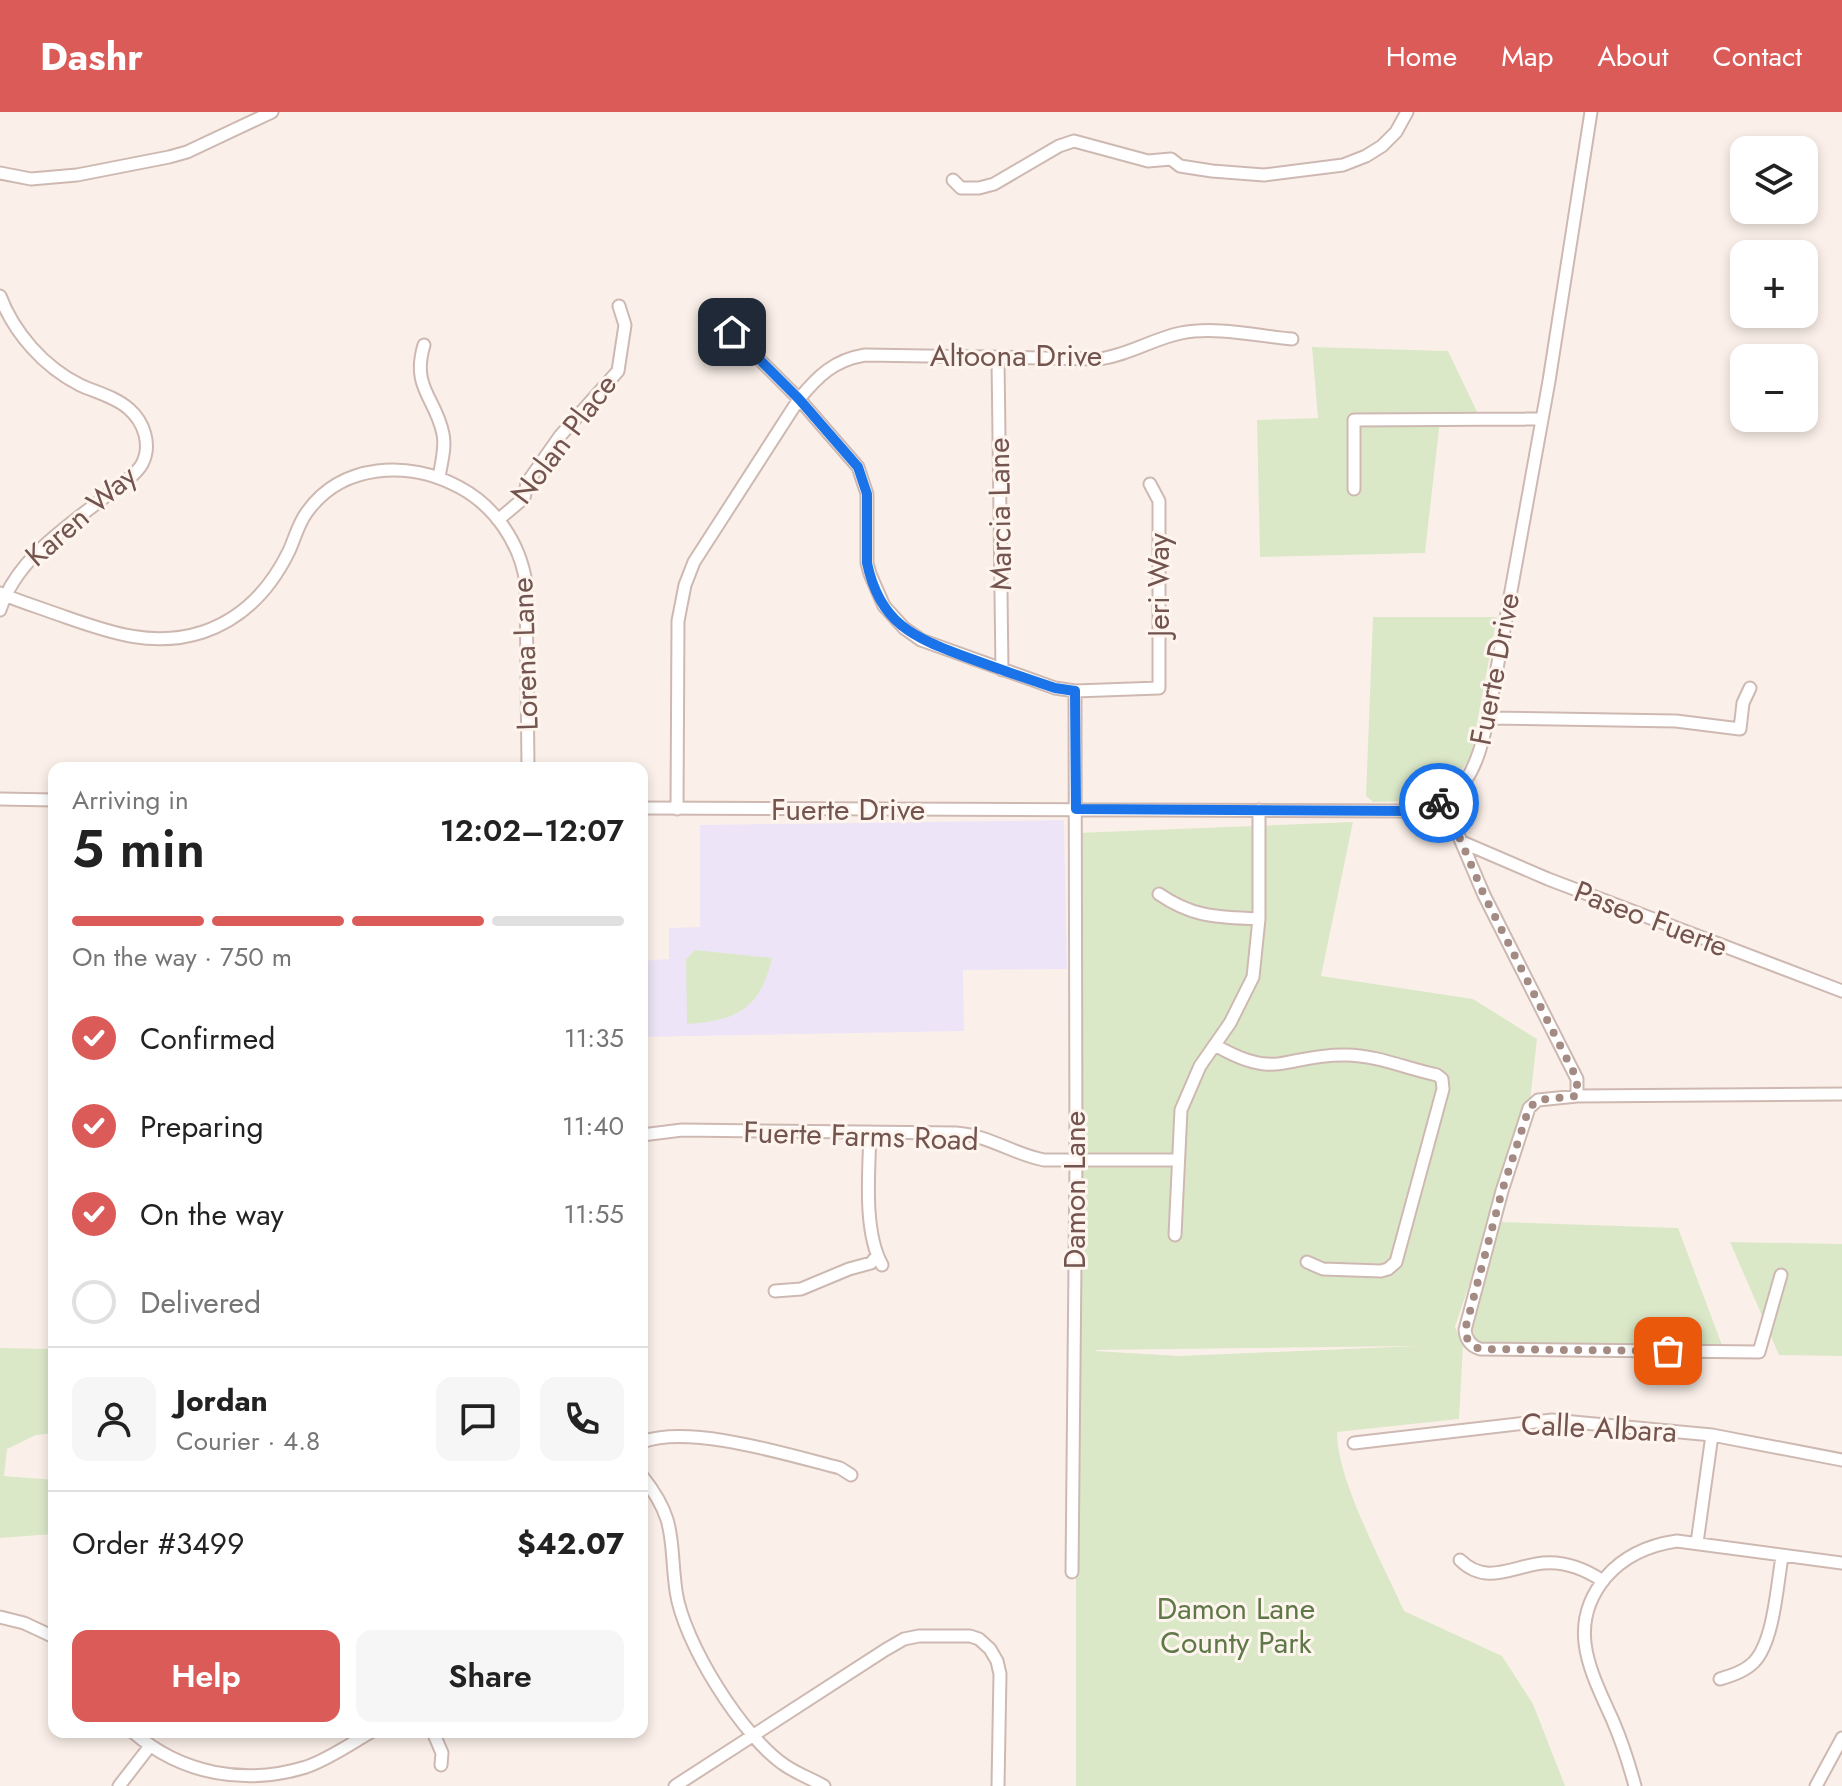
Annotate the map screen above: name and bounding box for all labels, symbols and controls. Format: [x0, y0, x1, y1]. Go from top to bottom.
text: Dashr [40, 29, 143, 84]
text: Home [1386, 36, 1457, 77]
text: Map [1501, 36, 1553, 77]
text: About [1597, 36, 1669, 77]
text: Contact [1713, 36, 1802, 77]
map controls [1730, 136, 1818, 432]
button: layers [1730, 136, 1818, 224]
button: + [1730, 240, 1818, 328]
pin [698, 298, 766, 366]
icon: home [710, 310, 754, 354]
street label: Altoona Drive [930, 334, 1102, 377]
button: − [1730, 344, 1818, 432]
street label: Nolan Place [500, 365, 627, 513]
street label: Marcia Lane [977, 437, 1022, 591]
street label: Karen Way [15, 454, 147, 576]
street label: Jeri Way [1137, 532, 1180, 641]
street label: Lorena Lane [500, 577, 549, 731]
street label: Fuerte Drive [1459, 589, 1530, 749]
courier [1399, 763, 1479, 843]
text: Arriving in [72, 781, 189, 819]
icon: bike [1417, 781, 1461, 825]
street label: Fuerte Drive [771, 788, 925, 831]
text: 12:02–12:07 [440, 809, 624, 852]
text: 5 min [72, 811, 205, 887]
street label: Paseo Fuerte [1568, 870, 1734, 968]
text: On the way · 750 m [72, 938, 292, 976]
icon: check [72, 1016, 116, 1060]
text: Confirmed [140, 1017, 275, 1060]
text: 11:35 [564, 1019, 624, 1057]
icon: check [72, 1104, 116, 1148]
text: Preparing [140, 1105, 264, 1148]
text: 11:40 [562, 1107, 624, 1145]
street label: Fuerte Farms Road [743, 1110, 979, 1161]
street label: Damon Lane [1053, 1111, 1096, 1269]
icon: check [72, 1192, 116, 1236]
text: On the way [140, 1193, 284, 1236]
text: 11:55 [563, 1195, 624, 1233]
text: Delivered [140, 1281, 261, 1324]
pin [1634, 1317, 1702, 1385]
icon: bag [1646, 1329, 1690, 1373]
button: person [72, 1377, 156, 1461]
button: chat [436, 1377, 520, 1461]
button: phone [540, 1377, 624, 1461]
text: Jordan [176, 1379, 268, 1422]
street label: Calle Albara [1520, 1402, 1678, 1453]
text: Courier · 4.8 [176, 1422, 320, 1460]
text: Order #3499 [72, 1522, 244, 1565]
text: $42.07 [517, 1522, 624, 1565]
park label: Damon Lane County Park [1157, 1587, 1315, 1664]
button: Help [72, 1630, 340, 1722]
button: Share [356, 1630, 624, 1722]

